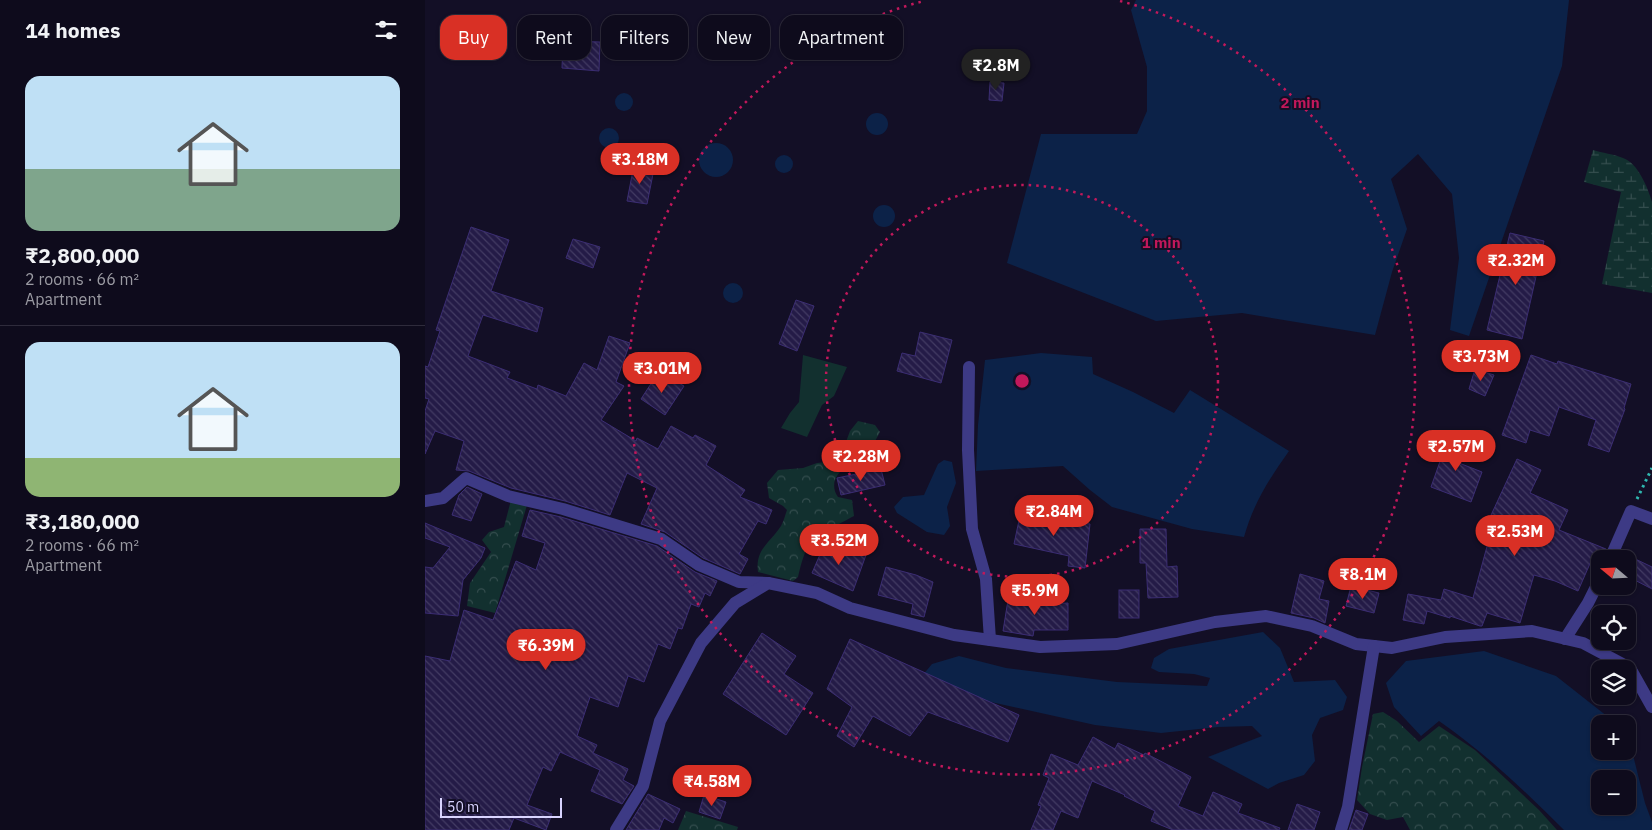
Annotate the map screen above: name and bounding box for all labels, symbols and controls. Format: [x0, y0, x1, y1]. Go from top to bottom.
chip: Buy [440, 15, 507, 60]
chip: Rent [517, 15, 591, 60]
chip: Filters [601, 15, 688, 60]
chip: New [698, 15, 770, 60]
chip: Apartment [780, 15, 903, 60]
text: 14 homes [25, 16, 121, 44]
icon: filters [372, 16, 400, 44]
pin: ₹2.8M [961, 48, 1031, 91]
text: ₹2.8M [972, 55, 1020, 75]
text: 2 min [1280, 93, 1320, 112]
icon: home [168, 109, 258, 199]
pin: ₹3.18M [599, 142, 681, 185]
text: ₹3.18M [612, 149, 668, 169]
text: 1 min [1141, 233, 1181, 252]
text: ₹2,800,000 [25, 241, 139, 269]
pin: ₹2.32M [1475, 244, 1557, 286]
text: ₹2.32M [1488, 250, 1544, 270]
text: 2 rooms · 66 m² [25, 269, 139, 289]
text: Apartment [25, 289, 102, 309]
pin: ₹3.73M [1440, 340, 1522, 382]
text: ₹3.73M [1453, 346, 1509, 366]
pin: ₹3.01M [621, 352, 703, 394]
text: ₹3.01M [634, 358, 690, 378]
centre of rings [1013, 372, 1031, 390]
icon: home [168, 374, 258, 464]
pin: ₹2.57M [1415, 430, 1497, 472]
text: ₹2.57M [1428, 436, 1484, 456]
pin: ₹2.28M [820, 440, 902, 482]
text: ₹2.28M [833, 446, 889, 466]
pin: ₹2.84M [1013, 494, 1095, 537]
text: ₹2.84M [1026, 501, 1082, 521]
text: ₹3,180,000 [25, 507, 139, 535]
pin: ₹2.53M [1474, 514, 1556, 557]
text: ₹2.53M [1487, 521, 1543, 541]
pin: ₹3.52M [798, 524, 880, 566]
text: ₹3.52M [811, 530, 867, 550]
text: 2 rooms · 66 m² [25, 535, 139, 555]
north arrow [1591, 550, 1636, 595]
map controls [1591, 550, 1636, 815]
text: Apartment [25, 555, 102, 575]
pin: ₹8.1M [1328, 558, 1398, 600]
text: ₹8.1M [1339, 564, 1387, 584]
pin: ₹5.9M [1000, 574, 1070, 616]
text: ₹5.9M [1011, 580, 1059, 600]
button: locate [1591, 605, 1636, 650]
pin: ₹6.39M [505, 628, 587, 671]
text: ₹6.39M [518, 635, 574, 655]
button: layers [1591, 660, 1636, 705]
button: + [1591, 715, 1636, 760]
pin: ₹4.58M [671, 764, 753, 807]
button: − [1591, 770, 1636, 815]
text: ₹4.58M [684, 771, 740, 791]
scale bar [440, 795, 563, 818]
text: 50 m [447, 798, 479, 816]

